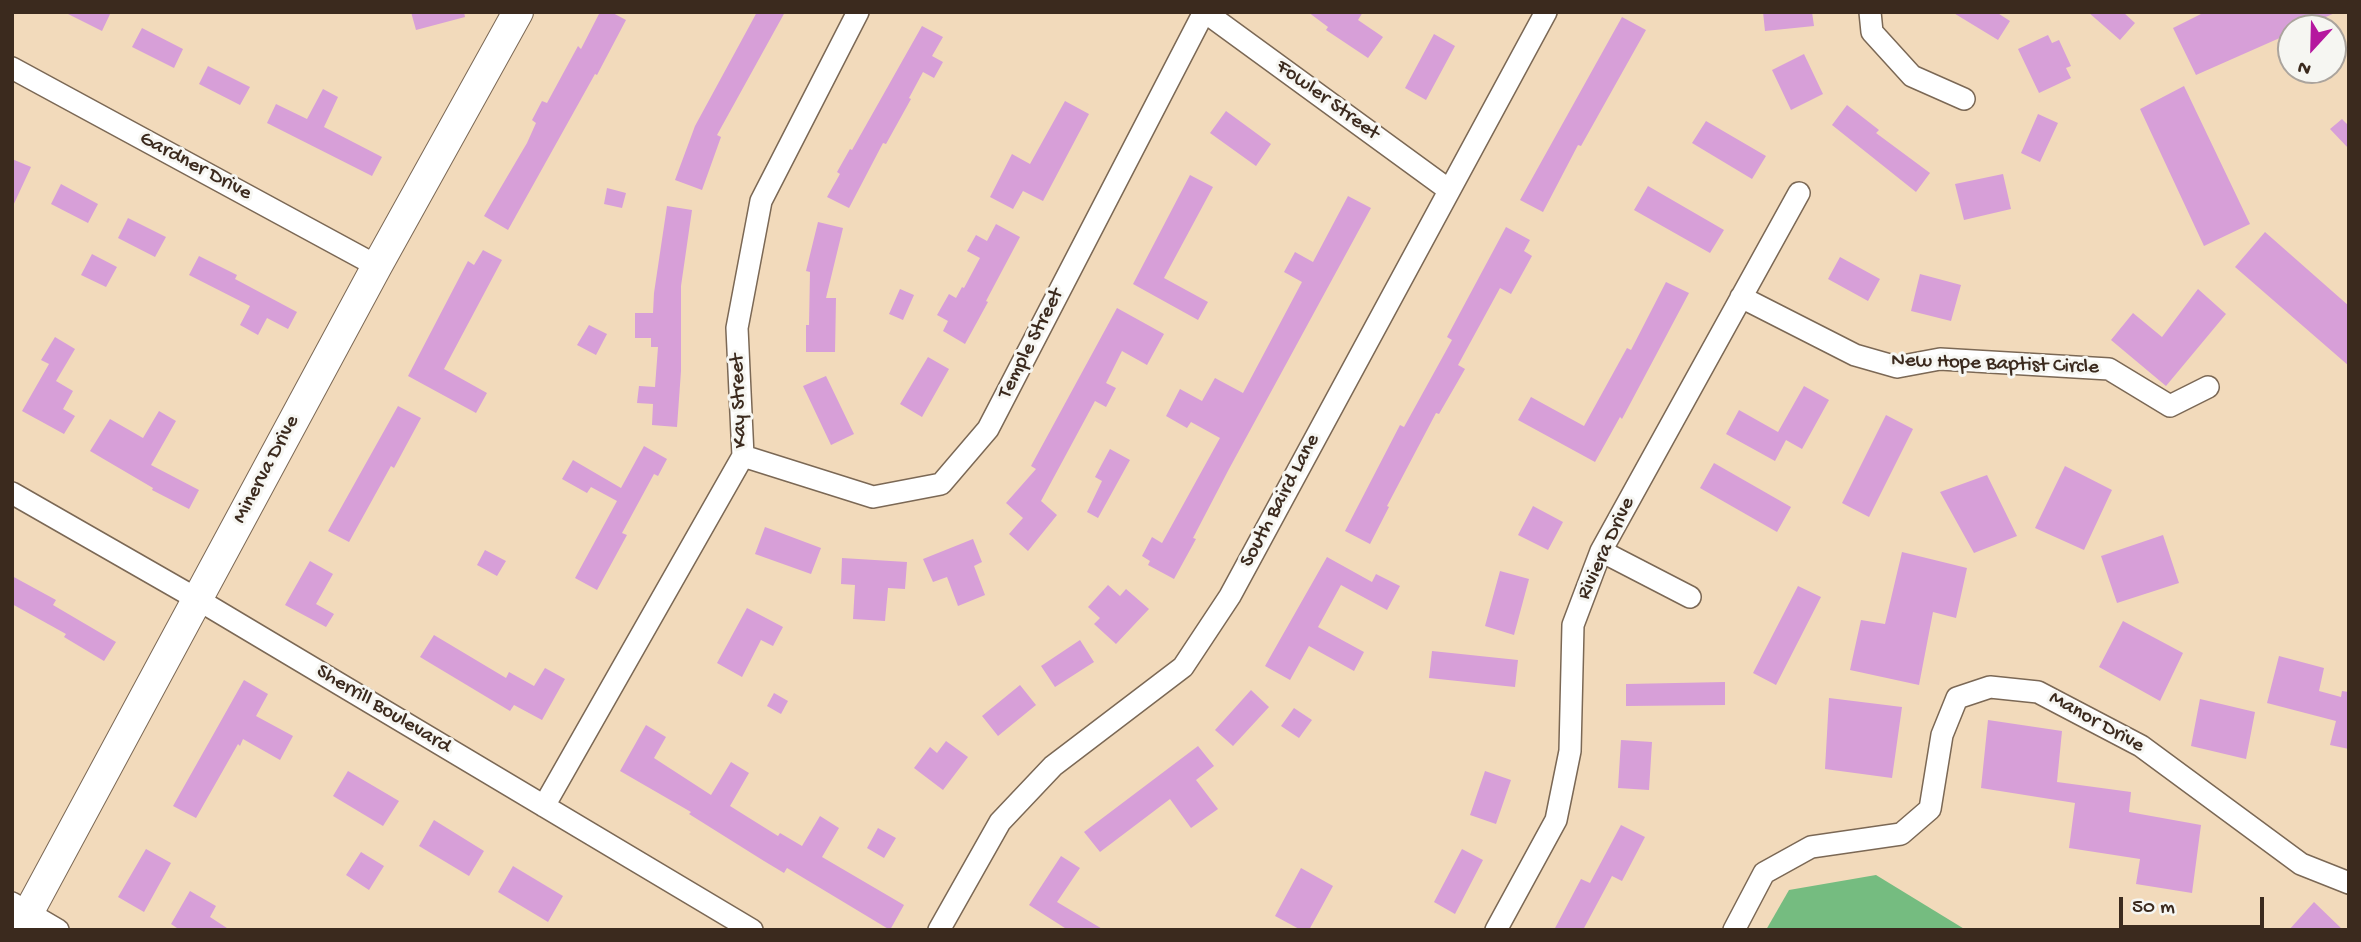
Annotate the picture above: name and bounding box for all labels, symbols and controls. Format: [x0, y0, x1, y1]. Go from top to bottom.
north arrow [2277, 14, 2347, 84]
text: N [2295, 54, 2315, 80]
street label: Fowler Street [1270, 55, 1384, 147]
street label: Gardner Drive [135, 127, 255, 207]
street label: Temple Street [993, 285, 1071, 403]
street label: New Hope Baptist Circle [1891, 349, 2099, 381]
street label: Kay Street [726, 353, 754, 449]
street label: Minerva Drive [228, 412, 306, 528]
street label: South Baird Lane [1235, 430, 1327, 572]
street label: Riviera Drive [1572, 494, 1642, 604]
street label: Sherrill Boulevard [311, 660, 455, 760]
street label: Manor Drive [2044, 686, 2148, 760]
scale bar [2123, 883, 2268, 927]
text: 50 m [2132, 896, 2175, 921]

